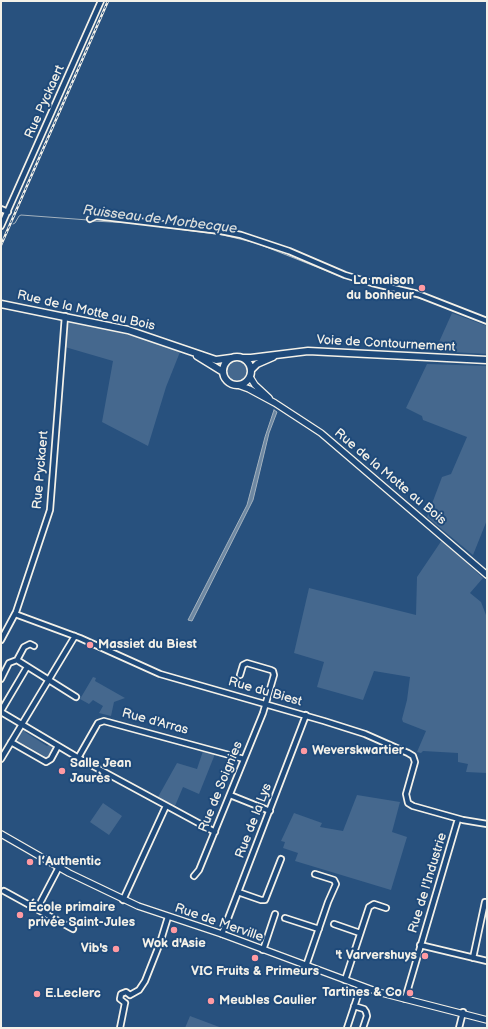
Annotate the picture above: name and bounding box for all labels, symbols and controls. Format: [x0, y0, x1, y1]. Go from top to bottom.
street label: Rue Pyckaert [22, 63, 68, 141]
water label: Ruisseau de Morbecque [82, 202, 238, 238]
place label: La maison du bonheur [346, 273, 414, 304]
marker: La maison du bonheur [417, 283, 427, 293]
street label: Rue de la Motte au Bois [15, 288, 157, 334]
street label: Voie de Contournement [316, 333, 456, 355]
street label: Rue de la Motte au Bois [331, 426, 449, 528]
street label: Rue Pyckaert [30, 430, 52, 510]
place label: Massiet du Biest [98, 637, 197, 653]
marker: Massiet du Biest [85, 640, 95, 650]
street label: Rue du Biest [226, 674, 304, 710]
street label: Rue d'Arras [120, 706, 190, 738]
street label: Rue de Soignies [196, 739, 246, 835]
place label: Weverskwartier [312, 743, 404, 759]
marker: Weverskwartier [299, 746, 309, 756]
place label: Salle Jean Jaurès [70, 756, 132, 787]
marker: Salle Jean Jaurès [57, 766, 67, 776]
street label: Rue de la Lys [233, 781, 275, 861]
street label: Rue de l'Industrie [405, 831, 451, 935]
place label: l’Authentic [38, 854, 101, 870]
marker: l’Authentic [25, 857, 35, 867]
place label: École primaire privée Saint-Jules [28, 900, 135, 931]
street label: Rue de Merville [173, 901, 265, 945]
marker: École primaire privée Saint-Jules [15, 910, 25, 920]
marker: Wok d'Asie [169, 925, 179, 935]
place label: Wok d'Asie [142, 936, 206, 952]
place label: Vib's [81, 941, 108, 957]
marker: Vib's [111, 944, 121, 954]
place label: 't Varvershuys [335, 948, 417, 964]
marker: 't Varvershuys [420, 951, 430, 961]
marker: VIC Fruits & Primeurs [250, 953, 260, 963]
place label: VIC Fruits & Primeurs [191, 964, 319, 980]
place label: Tartines & Co [322, 985, 402, 1001]
place label: E.Leclerc [45, 986, 101, 1002]
marker: Tartines & Co [405, 988, 415, 998]
marker: E.Leclerc [32, 989, 42, 999]
place label: Meubles Caulier [219, 993, 316, 1009]
marker: Meubles Caulier [206, 996, 216, 1006]

